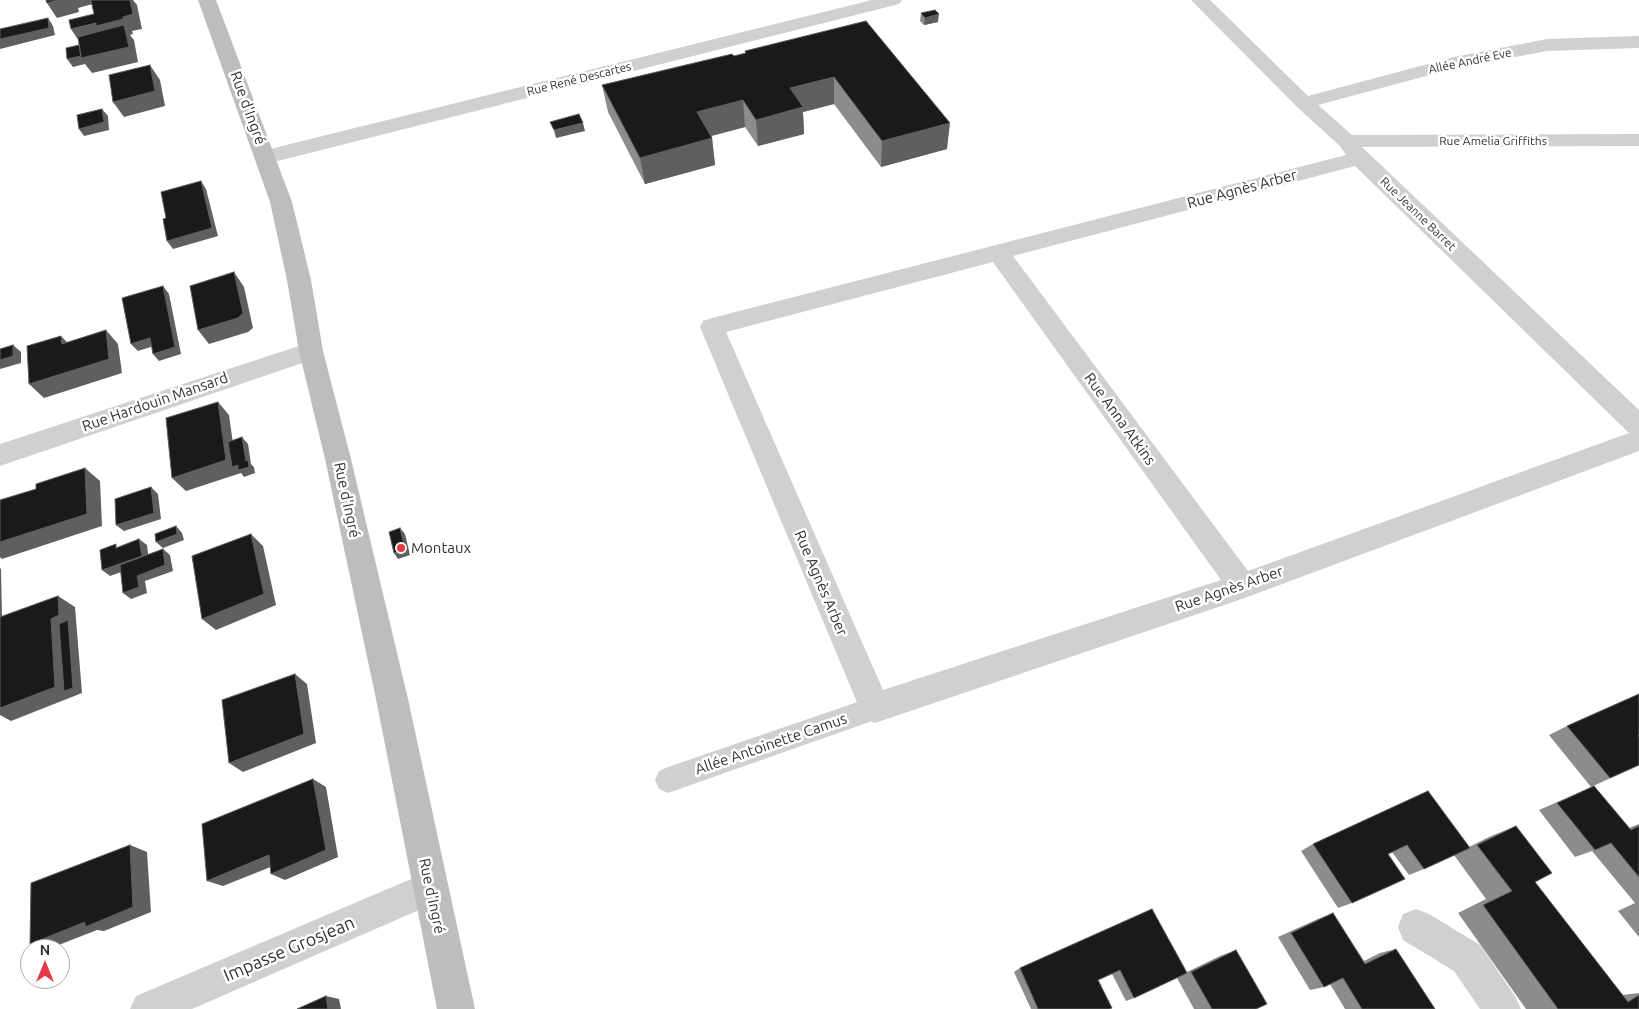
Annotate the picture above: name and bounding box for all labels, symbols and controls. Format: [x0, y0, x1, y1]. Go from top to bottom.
street label: Allée André Eve [1427, 45, 1513, 77]
street label: Rue René Descartes [525, 59, 633, 99]
street label: Rue d'Ingré [226, 69, 270, 147]
street label: Rue Amelia Griffiths [1439, 134, 1547, 148]
street label: Rue Agnès Arber [1185, 166, 1299, 212]
street label: Rue Jeanne Barret [1377, 174, 1459, 254]
street label: Rue Hardouin Mansard [80, 369, 230, 435]
street label: Rue Anna Atkins [1081, 369, 1159, 469]
street label: Rue d'Ingré [330, 460, 364, 540]
street label: Rue Agnès Arber [791, 527, 851, 639]
place label: Montaux [411, 539, 471, 557]
marker: Montaux [395, 542, 407, 554]
street label: Rue Agnès Arber [1173, 562, 1285, 616]
street label: Allée Antoinette Camus [693, 710, 849, 778]
street label: Rue d'Ingré [415, 856, 449, 936]
street label: Impasse Grosjean [220, 912, 358, 986]
north arrow [20, 939, 70, 989]
text: N [40, 942, 50, 958]

